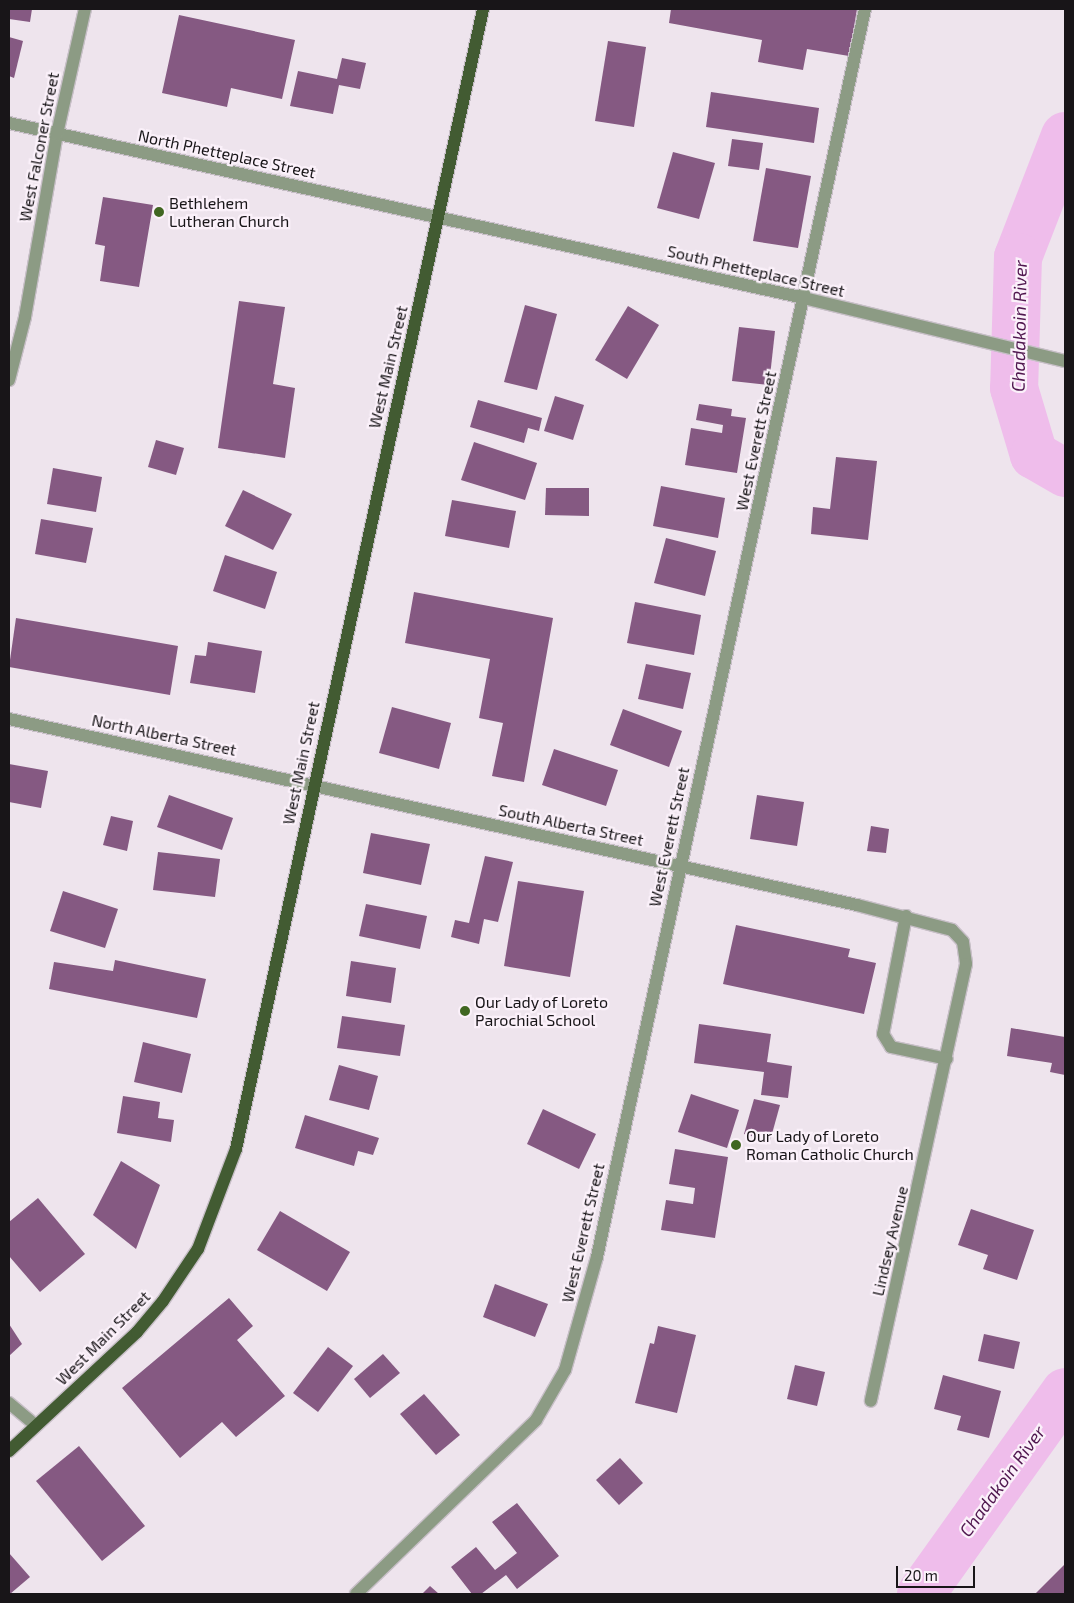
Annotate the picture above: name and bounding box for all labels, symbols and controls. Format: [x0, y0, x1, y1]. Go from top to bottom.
street label: West Falconer Street [15, 70, 63, 224]
street label: North Phetteplace Street [136, 126, 318, 182]
place label: Bethlehem Lutheran Church [169, 193, 289, 231]
marker: Bethlehem Lutheran Church [153, 206, 165, 218]
street label: South Phetteplace Street [665, 241, 847, 301]
water label: Chadakoin River [1007, 260, 1031, 392]
street label: West Main Street [365, 304, 411, 430]
street label: West Everett Street [732, 369, 780, 513]
street label: West Main Street [279, 700, 323, 826]
street label: North Alberta Street [90, 710, 238, 760]
street label: West Everett Street [645, 765, 693, 909]
street label: South Alberta Street [497, 800, 645, 850]
place label: Our Lady of Loreto Parochial School [475, 992, 609, 1030]
marker: Our Lady of Loreto Parochial School [459, 1005, 471, 1017]
place label: Our Lady of Loreto Roman Catholic Church [746, 1126, 914, 1164]
marker: Our Lady of Loreto Roman Catholic Church [730, 1139, 742, 1151]
street label: West Everett Street [558, 1162, 608, 1304]
street label: Lindsey Avenue [868, 1184, 912, 1298]
street label: West Main Street [52, 1287, 154, 1389]
water label: Chadakoin River [955, 1421, 1049, 1541]
scale bar [899, 1556, 978, 1588]
text: 20 m [904, 1566, 938, 1584]

